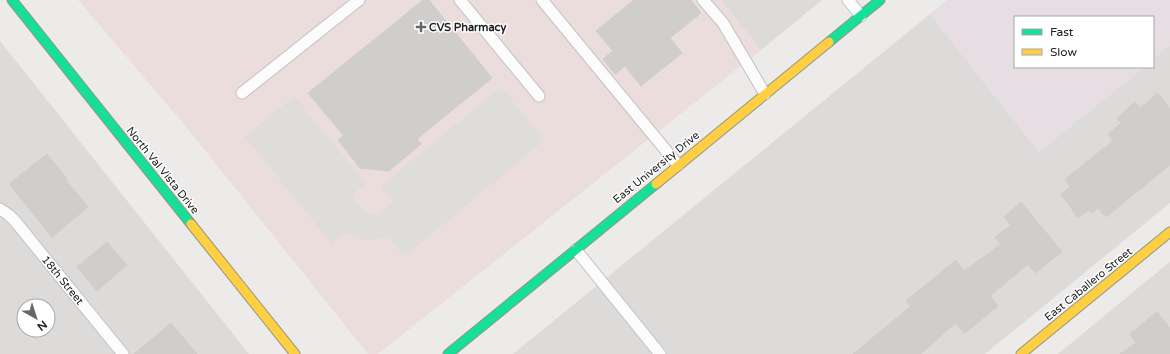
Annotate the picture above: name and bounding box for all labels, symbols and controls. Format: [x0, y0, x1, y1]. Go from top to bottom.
legend [1014, 16, 1154, 68]
place label: CVS Pharmacy [429, 21, 506, 35]
marker: CVS Pharmacy [416, 22, 426, 32]
text: Fast [1050, 25, 1074, 39]
text: Slow [1050, 45, 1077, 59]
street label: North Val Vista Drive [124, 124, 202, 216]
street label: East University Drive [611, 129, 702, 206]
street label: East Caballero Street [1042, 245, 1135, 324]
street label: 18th Street [39, 253, 86, 307]
north arrow [16, 298, 56, 338]
text: N [34, 318, 50, 333]

